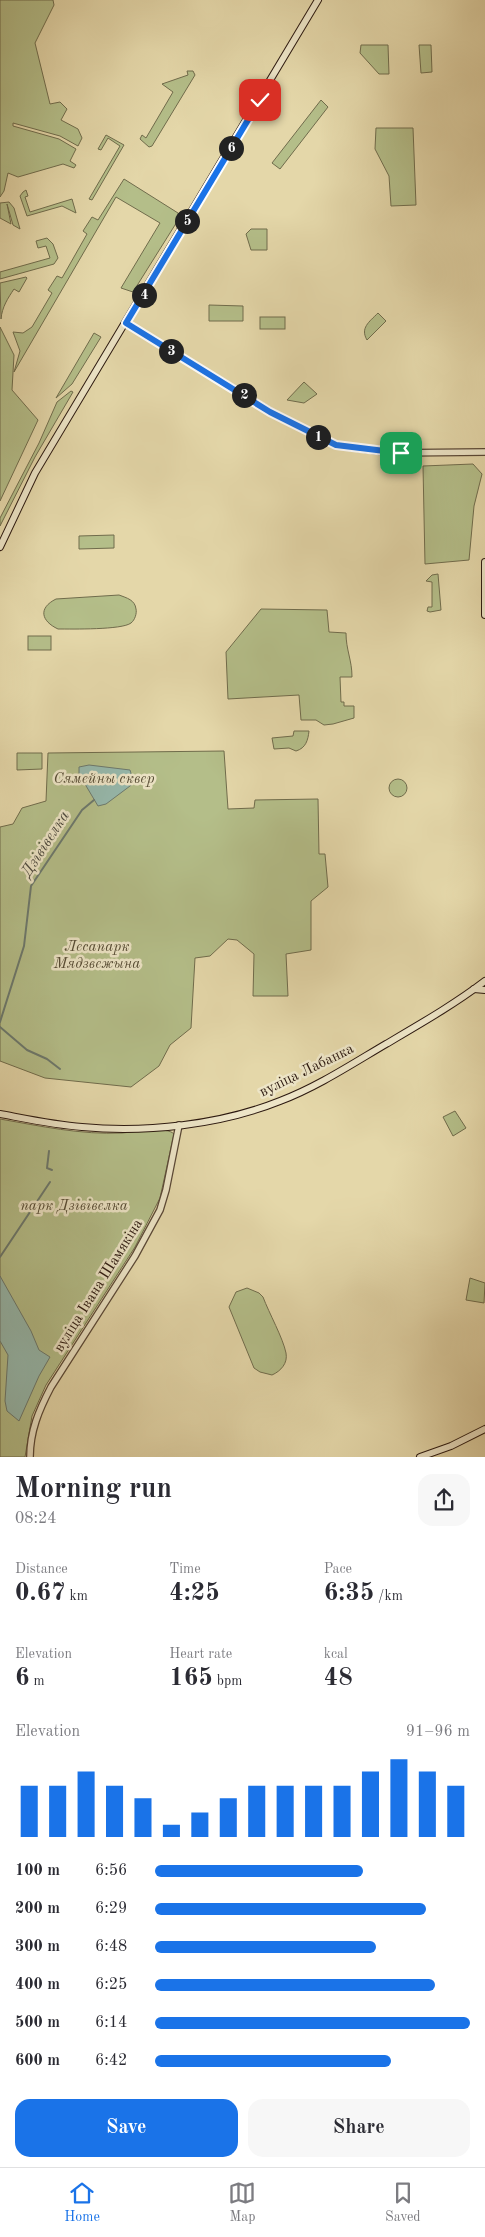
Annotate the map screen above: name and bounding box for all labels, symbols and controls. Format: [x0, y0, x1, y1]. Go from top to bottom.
pin [239, 79, 281, 121]
icon: check [246, 86, 274, 114]
pin: 6 [218, 136, 244, 160]
text: 6 [227, 141, 236, 155]
pin: 5 [174, 208, 200, 234]
text: 5 [183, 214, 192, 228]
pin: 4 [132, 282, 156, 308]
text: 4 [140, 288, 149, 302]
pin: 3 [158, 338, 184, 364]
text: 3 [167, 344, 176, 358]
pin: 2 [232, 382, 256, 408]
text: 2 [240, 388, 249, 402]
pin: 1 [306, 424, 330, 450]
text: 1 [314, 430, 323, 444]
pin [380, 432, 422, 474]
icon: arrive [387, 439, 415, 467]
park label: Сямейны сквер [53, 772, 155, 787]
water label: Дзівівелка [18, 808, 73, 881]
park label: Лесапарк Мядзвежына [53, 940, 140, 972]
street label: вуліца Лабанка [257, 1041, 357, 1100]
park label: парк Дзівівелка [20, 1199, 128, 1214]
street label: вуліца Івана Шамякіна [52, 1216, 146, 1355]
button: share [418, 1474, 470, 1526]
text: Morning run [15, 1476, 172, 1504]
text: 08:24 [15, 1511, 57, 1527]
text: Distance [15, 1562, 68, 1576]
text: Time [169, 1562, 201, 1576]
text: Pace [324, 1562, 352, 1576]
text: 0.67 [15, 1581, 66, 1606]
text: 4:25 [169, 1581, 220, 1606]
text: 6:35 [324, 1581, 374, 1606]
text: km [66, 1589, 88, 1603]
text: /km [374, 1589, 403, 1603]
text: Elevation [15, 1647, 72, 1661]
text: Heart rate [169, 1647, 232, 1661]
text: kcal [324, 1647, 348, 1661]
text: 6 [15, 1666, 30, 1691]
text: 165 [169, 1666, 213, 1691]
text: 48 [324, 1666, 353, 1691]
text: m [30, 1674, 45, 1688]
text: bpm [213, 1674, 242, 1688]
text: Elevation [15, 1724, 80, 1740]
text: 91–96 m [406, 1724, 470, 1740]
text: 100 m [15, 1863, 60, 1879]
text: 6:56 [95, 1863, 127, 1879]
text: 200 m [15, 1901, 60, 1917]
text: 6:29 [95, 1901, 127, 1917]
text: 300 m [15, 1939, 60, 1955]
text: 6:48 [95, 1939, 127, 1955]
text: 400 m [15, 1977, 60, 1993]
text: 6:25 [95, 1977, 127, 1993]
text: 500 m [15, 2015, 60, 2031]
text: 6:14 [95, 2015, 127, 2031]
text: 600 m [15, 2053, 60, 2069]
text: 6:42 [95, 2053, 127, 2069]
button: Save [15, 2099, 238, 2157]
button: Share [248, 2099, 470, 2157]
tab: Home [64, 2179, 100, 2226]
tab: Map [228, 2179, 256, 2226]
tab: Saved [385, 2179, 421, 2226]

